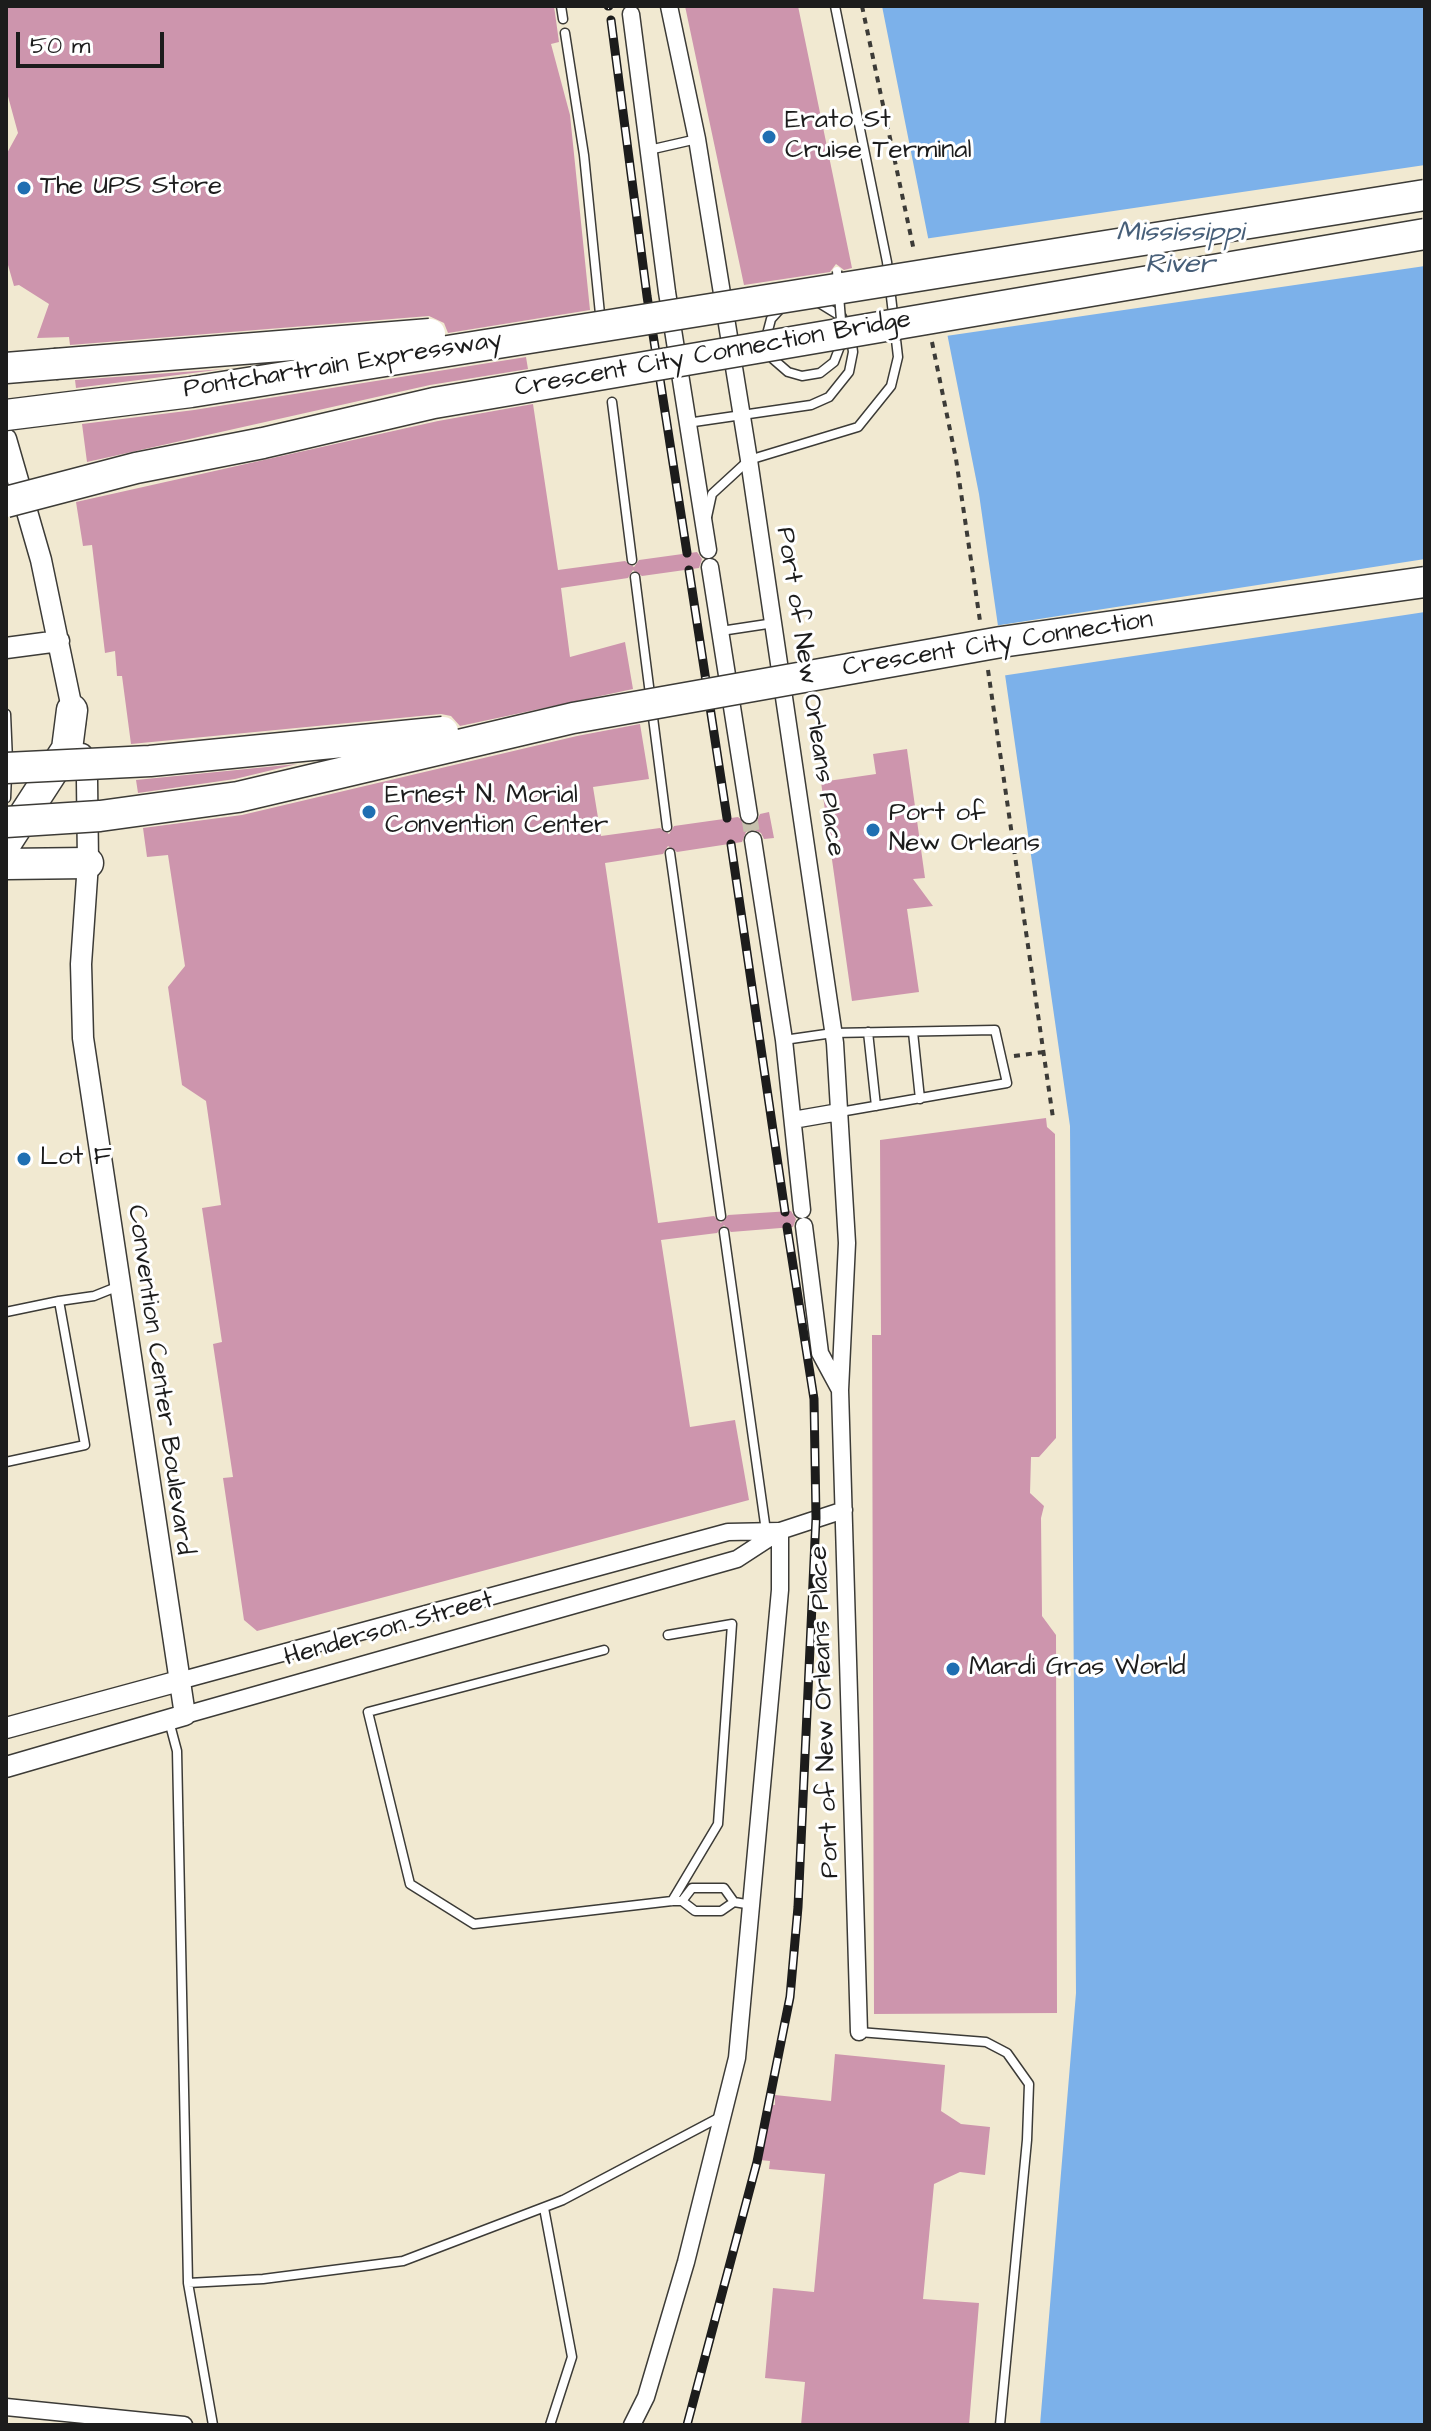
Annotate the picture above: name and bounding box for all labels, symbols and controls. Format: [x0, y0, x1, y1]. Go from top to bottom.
scale bar [20, 16, 168, 66]
text: 50 m [30, 29, 90, 63]
place label: Erato St Cruise Terminal [785, 106, 972, 168]
marker: Erato St Cruise Terminal [760, 128, 778, 146]
place label: The UPS Store [40, 172, 222, 204]
marker: The UPS Store [15, 179, 33, 197]
water label: Mississippi River [1116, 217, 1244, 283]
street label: Crescent City Connection Bridge [513, 305, 913, 405]
street label: Pontchartrain Expressway [181, 325, 505, 407]
street label: Port of New Orleans Place [768, 525, 850, 859]
street label: Crescent City Connection [841, 605, 1155, 685]
place label: Ernest N. Morial Convention Center [385, 781, 608, 842]
place label: Port of New Orleans [889, 799, 1040, 860]
marker: Ernest N. Morial Convention Center [360, 803, 378, 821]
marker: Port of New Orleans [864, 821, 882, 839]
place label: Lot F [40, 1143, 112, 1175]
marker: Lot F [15, 1150, 33, 1168]
street label: Convention Center Boulevard [119, 1203, 199, 1557]
street label: Port of New Orleans Place [805, 1545, 847, 1879]
street label: Henderson Street [281, 1585, 497, 1675]
place label: Mardi Gras World [969, 1653, 1186, 1685]
marker: Mardi Gras World [944, 1660, 962, 1678]

